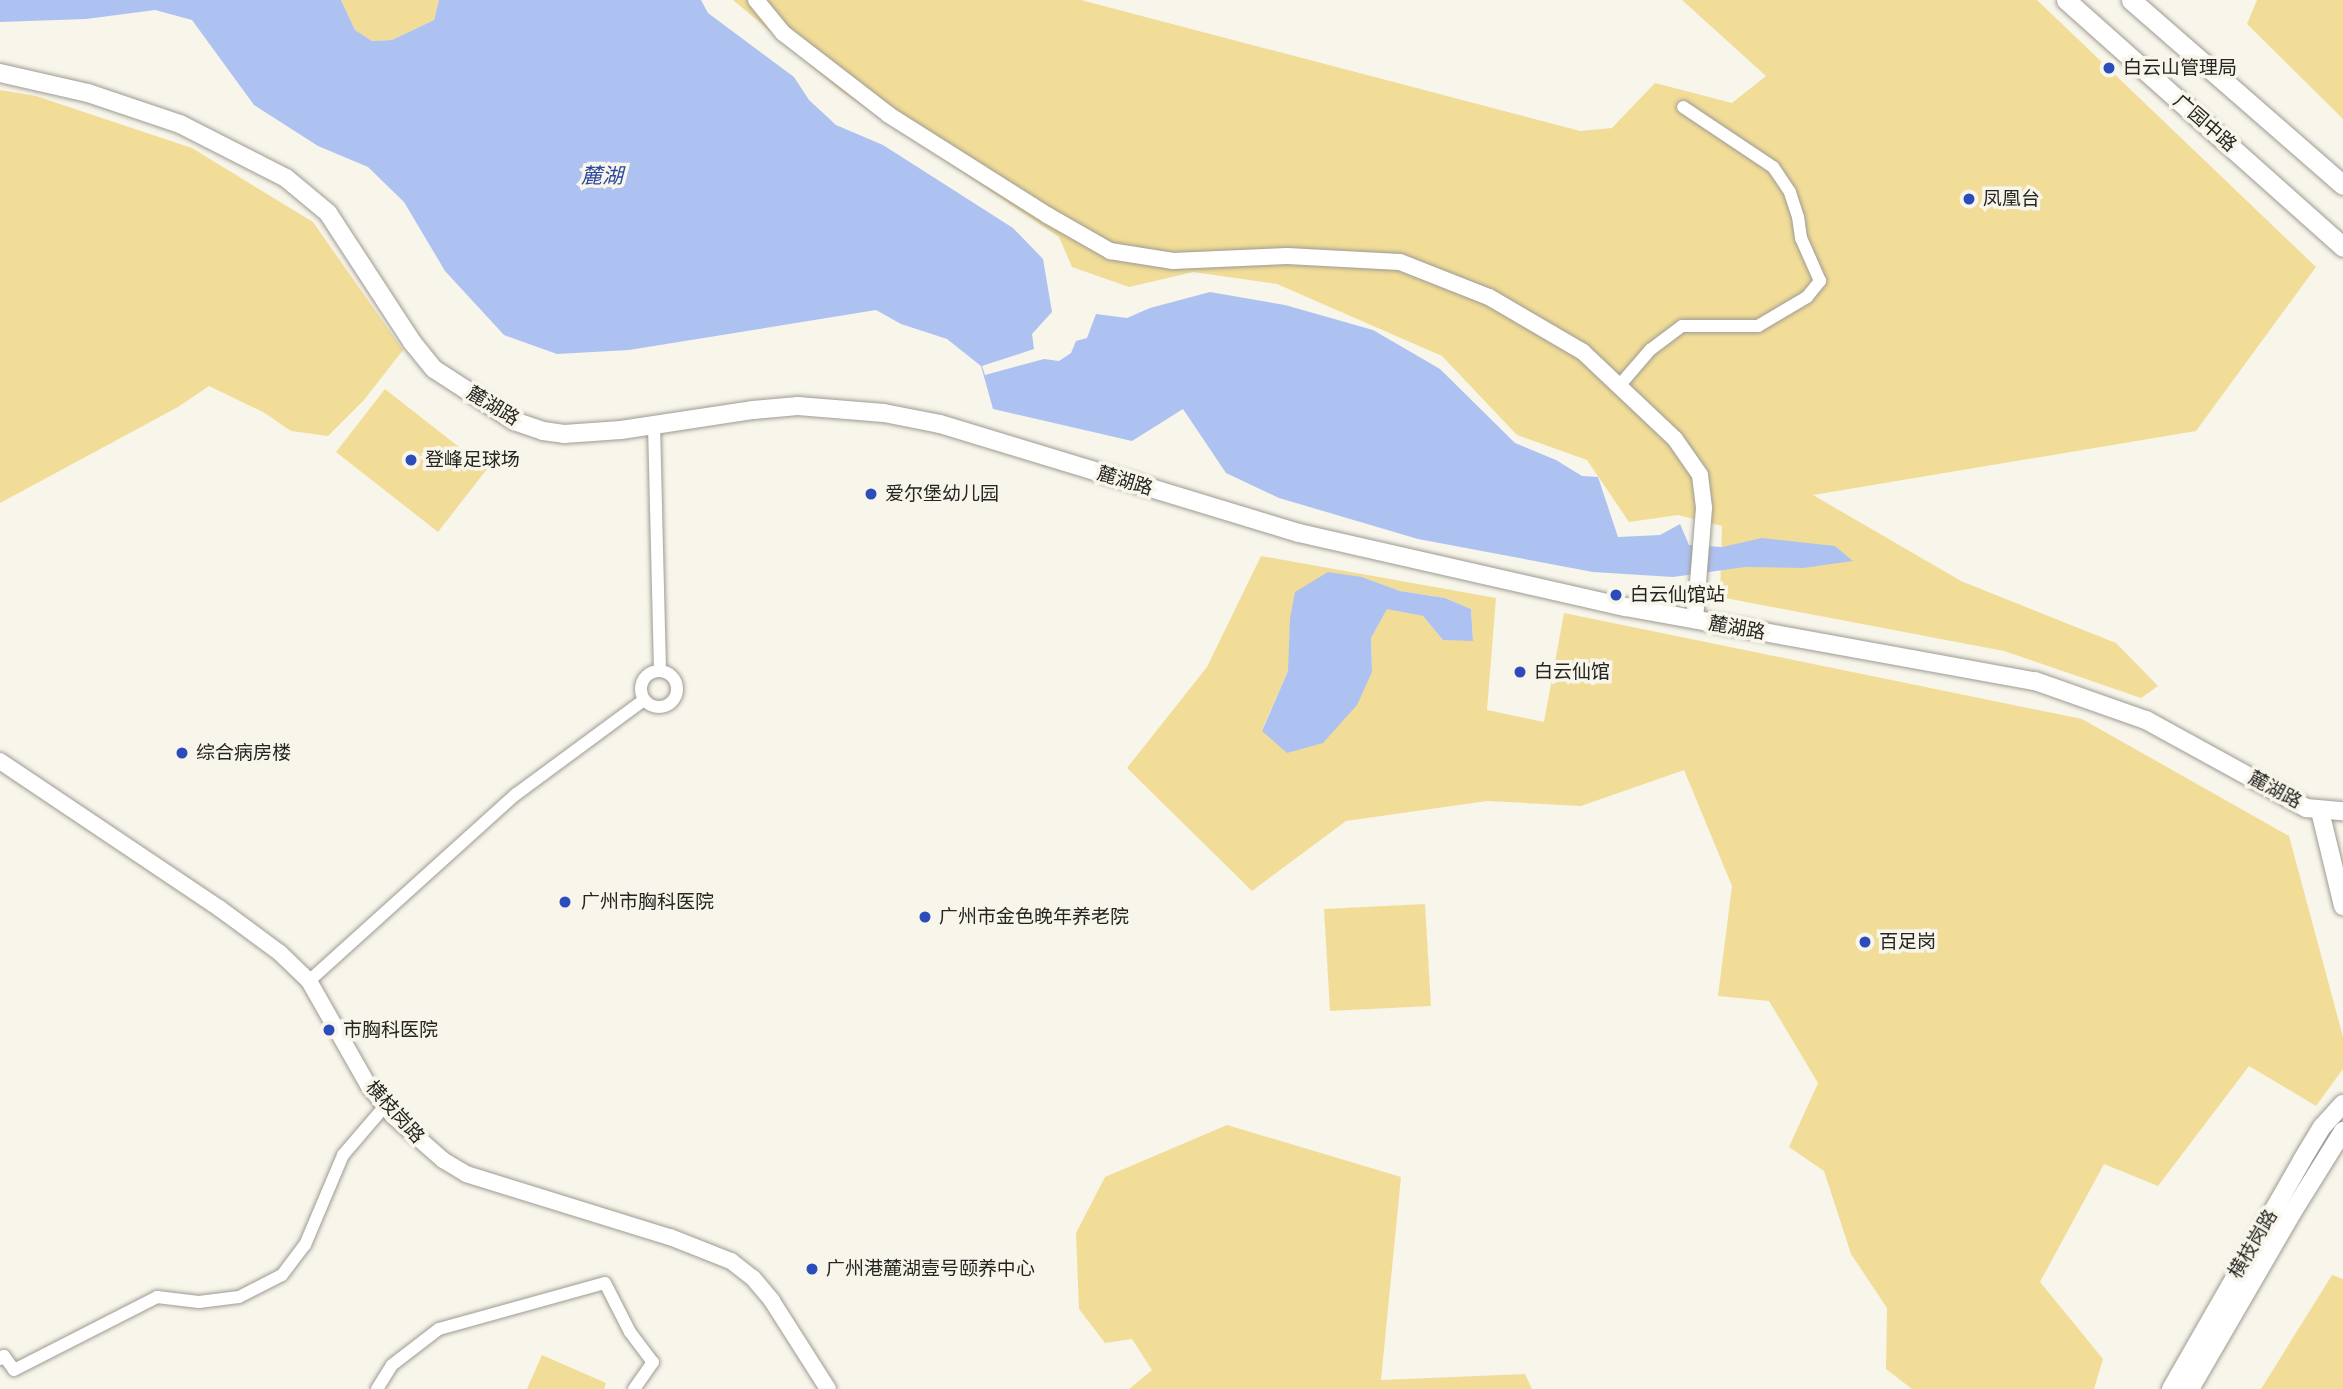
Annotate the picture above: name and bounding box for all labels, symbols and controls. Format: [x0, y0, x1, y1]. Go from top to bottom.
place label: 白云山管理局 [2123, 57, 2237, 79]
marker: 白云山管理局 [2101, 60, 2117, 76]
street label: 广园中路 [2169, 89, 2241, 157]
water label: 麓湖 [581, 162, 623, 188]
place label: 凤凰台 [1983, 188, 2040, 210]
marker: 凤凰台 [1961, 191, 1977, 207]
street label: 麓湖路 [463, 382, 523, 430]
place label: 登峰足球场 [425, 449, 520, 471]
marker: 登峰足球场 [403, 452, 419, 468]
street label: 麓湖路 [1094, 462, 1156, 500]
place label: 爱尔堡幼儿园 [885, 483, 999, 505]
marker: 爱尔堡幼儿园 [863, 486, 879, 502]
place label: 白云仙馆站 [1630, 584, 1725, 606]
marker: 白云仙馆站 [1608, 587, 1624, 603]
street label: 麓湖路 [1707, 612, 1767, 644]
place label: 白云仙馆 [1534, 661, 1610, 683]
marker: 白云仙馆 [1512, 664, 1528, 680]
place label: 综合病房楼 [196, 742, 291, 764]
marker: 综合病房楼 [174, 745, 190, 761]
street label: 麓湖路 [2244, 767, 2306, 813]
place label: 广州市胸科医院 [581, 891, 714, 913]
marker: 广州市胸科医院 [555, 892, 575, 912]
place label: 广州市金色晚年养老院 [939, 906, 1129, 928]
marker: 广州市金色晚年养老院 [917, 909, 933, 925]
place label: 百足岗 [1879, 931, 1936, 953]
marker: 百足岗 [1857, 934, 1873, 950]
place label: 市胸科医院 [343, 1019, 438, 1041]
marker: 市胸科医院 [321, 1022, 337, 1038]
street label: 横枝岗路 [361, 1076, 429, 1148]
street label: 横枝岗路 [2224, 1206, 2282, 1282]
place label: 广州港麓湖壹号颐养中心 [826, 1258, 1035, 1280]
marker: 广州港麓湖壹号颐养中心 [804, 1261, 820, 1277]

